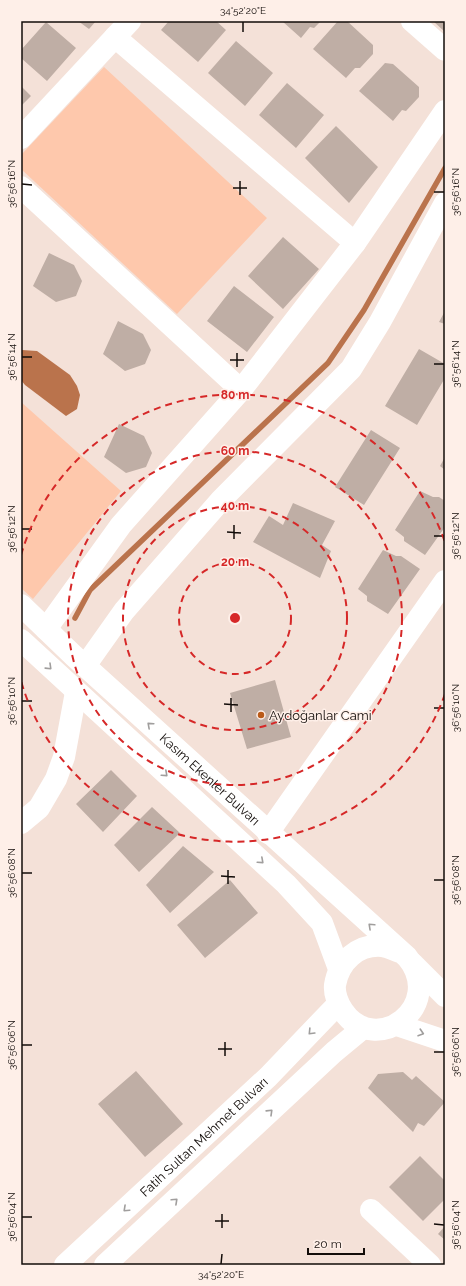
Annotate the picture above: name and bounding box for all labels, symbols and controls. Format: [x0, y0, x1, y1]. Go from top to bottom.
text: 34°52'20"E [220, 5, 266, 16]
text: 36°56'16"N [6, 160, 17, 208]
text: 36°56'16"N [450, 168, 461, 216]
text: 36°56'14"N [6, 333, 17, 381]
text: 36°56'14"N [450, 340, 461, 388]
text: 80 m [221, 388, 249, 402]
text: 60 m [221, 444, 249, 458]
text: 40 m [221, 499, 249, 513]
text: 36°56'12"N [6, 505, 17, 553]
text: 36°56'12"N [450, 512, 461, 560]
text: 20 m [221, 555, 249, 569]
centre of rings [228, 611, 242, 625]
one-way arrow [44, 662, 52, 670]
text: 36°56'10"N [6, 677, 17, 725]
text: 36°56'10"N [450, 684, 461, 732]
place label: Aydoğanlar Cami [269, 708, 372, 723]
marker: Aydoğanlar Cami [256, 710, 266, 720]
one-way arrow [147, 723, 155, 730]
street label: Kasım Ekenler Bulvarı [157, 730, 263, 828]
one-way arrow [161, 769, 168, 776]
text: 36°56'08"N [6, 848, 17, 898]
text: 36°56'08"N [450, 855, 461, 905]
one-way arrow [257, 857, 264, 864]
one-way arrow [368, 923, 376, 930]
text: 36°56'06"N [6, 1020, 17, 1070]
one-way arrow [308, 1027, 316, 1035]
text: 36°56'06"N [450, 1027, 461, 1077]
one-way arrow [417, 1028, 424, 1037]
street label: Fatih Sultan Mehmet Bulvarı [137, 1074, 271, 1200]
one-way arrow [266, 1110, 273, 1117]
text: 36°56'04"N [6, 1192, 17, 1242]
one-way arrow [170, 1198, 178, 1205]
text: 36°56'04"N [450, 1200, 461, 1250]
one-way arrow [123, 1204, 131, 1211]
scale bar [308, 1230, 364, 1256]
text: 20 m [314, 1237, 342, 1251]
text: 34°52'20"E [198, 1269, 244, 1280]

